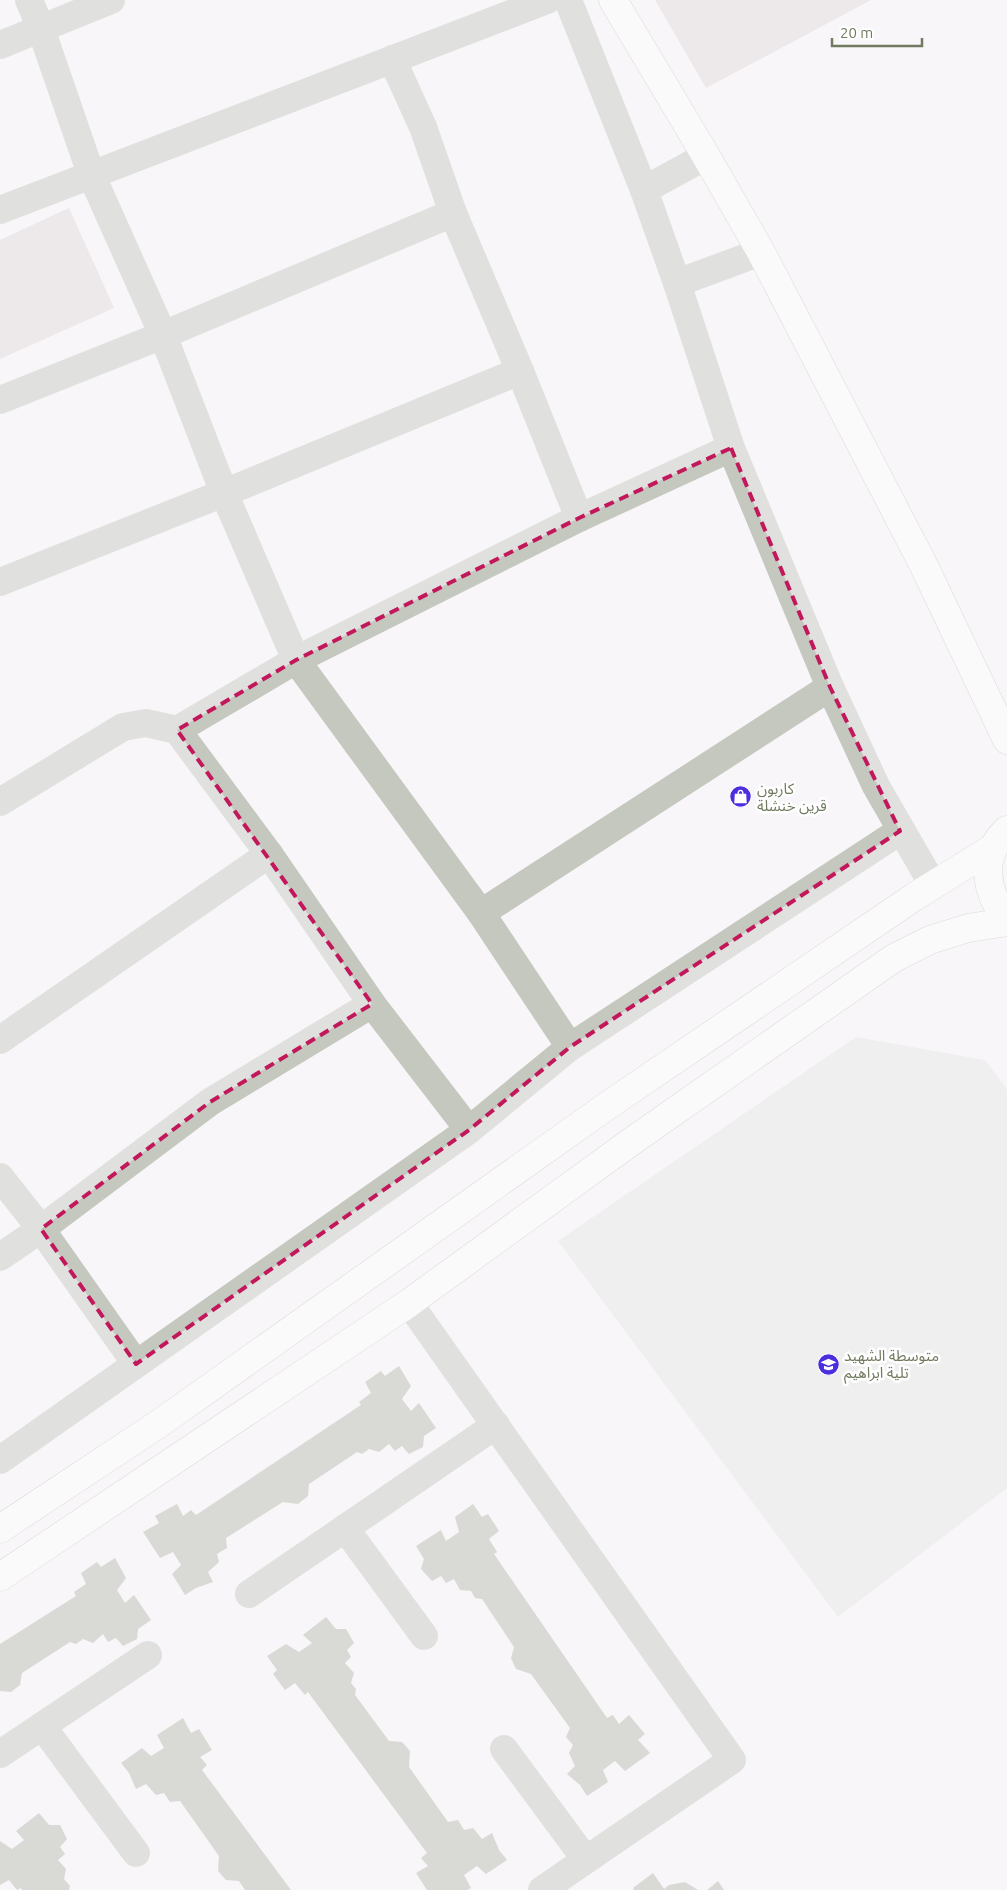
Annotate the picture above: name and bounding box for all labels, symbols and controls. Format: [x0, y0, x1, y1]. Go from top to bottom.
scale bar [832, 15, 922, 47]
text: 20 m [840, 24, 873, 41]
place label: كاربون قرين خنشلة [757, 780, 827, 815]
shop icon: كاربون قرين خنشلة [729, 785, 753, 809]
place label: متوسطة الشهيد تلية ابراهيم [844, 1347, 939, 1384]
school or university icon: متوسطة الشهيد تلية ابراهيم [816, 1352, 840, 1376]

